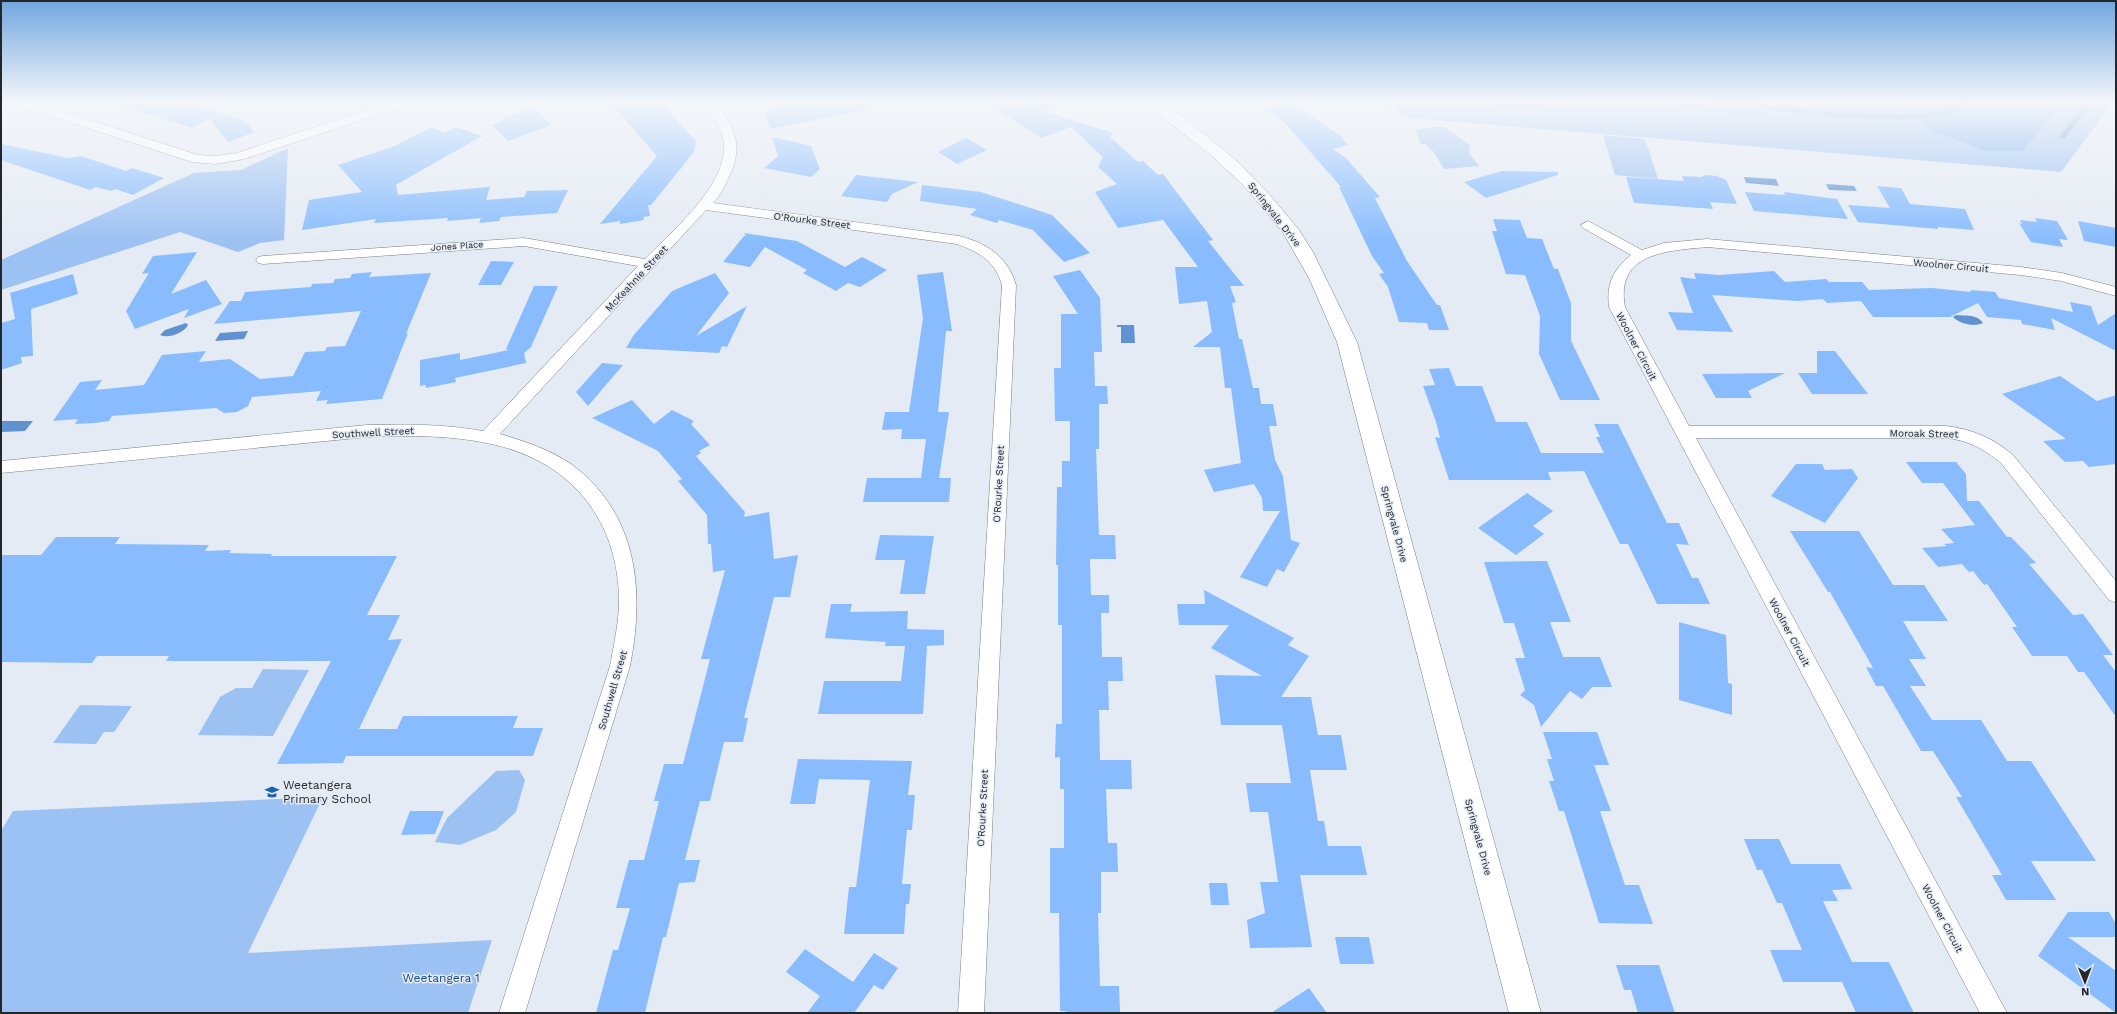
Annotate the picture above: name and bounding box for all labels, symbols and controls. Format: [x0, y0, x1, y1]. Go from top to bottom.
street label: Springvale Drive [1246, 180, 1303, 249]
street label: O'Rourke Street [773, 210, 852, 231]
street label: Jones Place [430, 239, 484, 253]
street label: McKeahnie Street [603, 243, 670, 314]
street label: Woolner Circuit [1913, 257, 1990, 274]
street label: Woolner Circuit [1614, 310, 1660, 383]
street label: Southwell Street [332, 425, 415, 440]
street label: Moroak Street [1889, 427, 1959, 440]
street label: O'Rourke Street [991, 444, 1006, 523]
street label: Springvale Drive [1379, 485, 1410, 564]
street label: Woolner Circuit [1767, 596, 1813, 669]
street label: Southwell Street [596, 648, 629, 731]
street label: O'Rourke Street [975, 768, 990, 847]
place label: Weetangera Primary School [283, 778, 372, 806]
school or university icon: Weetangera Primary School [264, 784, 280, 800]
street label: Springvale Drive [1463, 798, 1494, 877]
street label: Woolner Circuit [1920, 882, 1966, 955]
north arrow [2065, 962, 2105, 1002]
park label: Weetangera 1 [402, 971, 480, 985]
text: N [2081, 985, 2089, 998]

